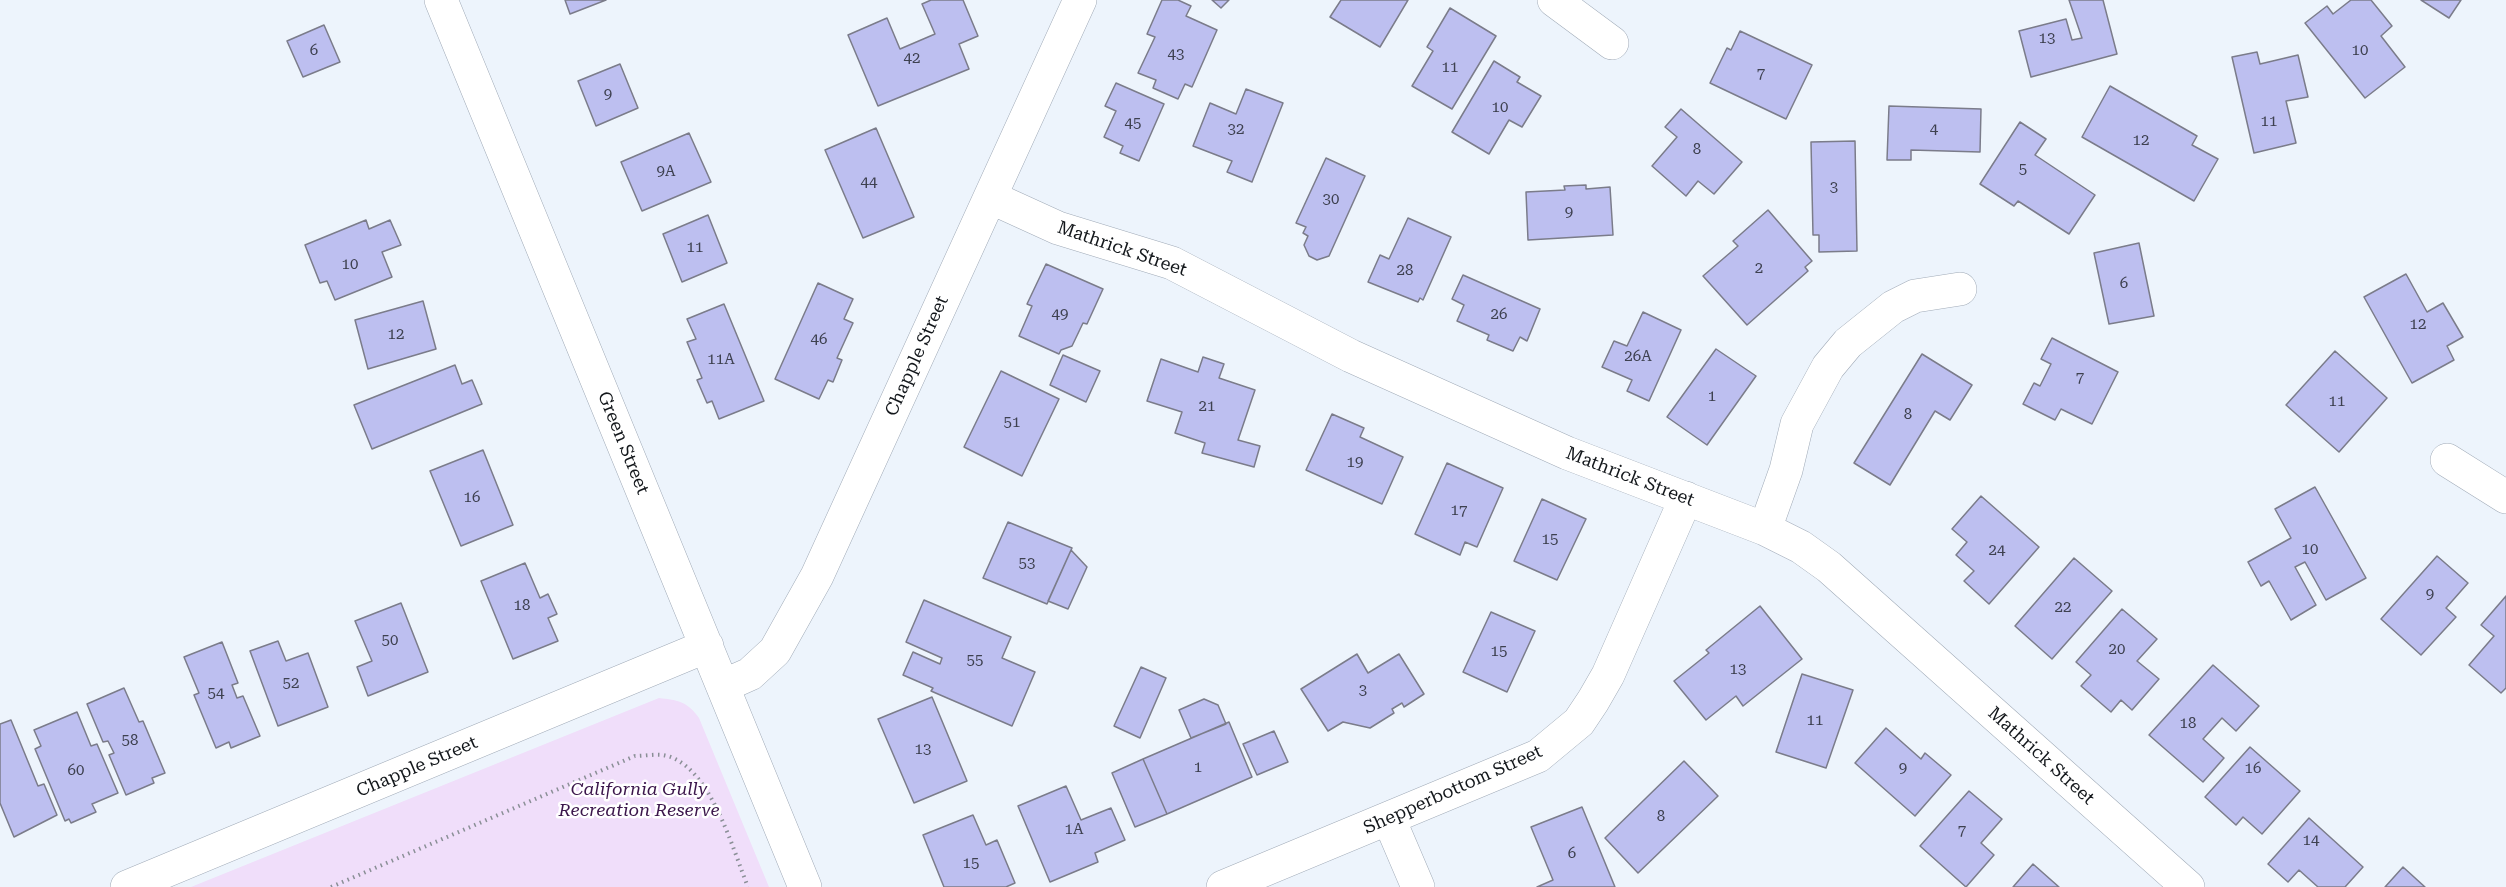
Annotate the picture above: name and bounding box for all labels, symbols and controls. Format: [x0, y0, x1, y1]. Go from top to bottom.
house number: 13 [2039, 30, 2055, 48]
house number: 6 [310, 42, 318, 60]
house number: 10 [2352, 42, 2368, 60]
house number: 43 [1168, 46, 1184, 64]
house number: 42 [904, 50, 920, 68]
house number: 11 [1442, 59, 1458, 77]
house number: 7 [1757, 65, 1765, 83]
house number: 9 [604, 86, 612, 104]
house number: 10 [1492, 99, 1508, 117]
house number: 11 [2261, 113, 2277, 131]
house number: 45 [1125, 115, 1141, 133]
house number: 32 [1228, 121, 1244, 139]
house number: 4 [1930, 121, 1938, 139]
house number: 12 [2133, 132, 2149, 150]
house number: 8 [1693, 141, 1701, 159]
house number: 5 [2019, 161, 2027, 179]
house number: 9A [657, 163, 675, 181]
house number: 44 [861, 174, 877, 192]
house number: 3 [1830, 179, 1838, 197]
house number: 30 [1323, 191, 1339, 209]
house number: 9 [1565, 204, 1573, 222]
street label: Mathrick Street [1054, 217, 1190, 281]
house number: 11 [687, 239, 703, 257]
house number: 10 [342, 256, 358, 274]
house number: 2 [1755, 260, 1763, 278]
house number: 28 [1397, 262, 1413, 280]
house number: 6 [2120, 275, 2128, 293]
street label: Chapple Street [881, 292, 953, 420]
house number: 49 [1052, 306, 1068, 324]
house number: 26 [1491, 306, 1507, 324]
house number: 12 [2410, 316, 2426, 334]
house number: 12 [388, 326, 404, 344]
house number: 46 [811, 331, 827, 349]
house number: 26A [1624, 348, 1652, 366]
house number: 11A [707, 351, 735, 369]
house number: 7 [2076, 369, 2084, 387]
street label: Green Street [593, 388, 653, 498]
house number: 1 [1708, 388, 1716, 406]
house number: 11 [2329, 393, 2345, 411]
house number: 21 [1199, 398, 1215, 416]
house number: 8 [1904, 406, 1912, 424]
house number: 51 [1004, 414, 1020, 432]
street label: Mathrick Street [1563, 443, 1697, 511]
house number: 19 [1347, 454, 1363, 472]
house number: 16 [464, 489, 480, 507]
house number: 17 [1451, 502, 1467, 520]
house number: 15 [1542, 531, 1558, 549]
house number: 10 [2302, 541, 2318, 559]
house number: 24 [1989, 542, 2005, 560]
house number: 53 [1019, 555, 1035, 573]
house number: 9 [2426, 586, 2434, 604]
house number: 18 [514, 597, 530, 615]
house number: 22 [2055, 599, 2071, 617]
house number: 50 [382, 632, 398, 650]
house number: 20 [2109, 641, 2125, 659]
house number: 15 [1491, 643, 1507, 661]
house number: 55 [967, 652, 983, 670]
house number: 13 [1730, 661, 1746, 679]
house number: 52 [283, 675, 299, 693]
house number: 3 [1359, 682, 1367, 700]
house number: 54 [208, 685, 224, 703]
street label: Mathrick Street [1983, 703, 2099, 809]
house number: 11 [1807, 712, 1823, 730]
house number: 18 [2180, 715, 2196, 733]
house number: 58 [122, 732, 138, 750]
street label: Chapple Street [353, 732, 481, 802]
house number: 13 [915, 741, 931, 759]
street label: Shepperbottom Street [1360, 741, 1546, 839]
house number: 1 [1194, 759, 1202, 777]
house number: 9 [1899, 760, 1907, 778]
house number: 16 [2245, 760, 2261, 778]
house number: 60 [68, 762, 84, 780]
park label: California Gully Recreation Reserve [558, 779, 720, 822]
house number: 8 [1657, 808, 1665, 826]
house number: 1A [1065, 821, 1083, 839]
house number: 7 [1958, 822, 1966, 840]
house number: 14 [2303, 832, 2319, 850]
house number: 6 [1568, 845, 1576, 863]
house number: 15 [963, 855, 979, 873]

